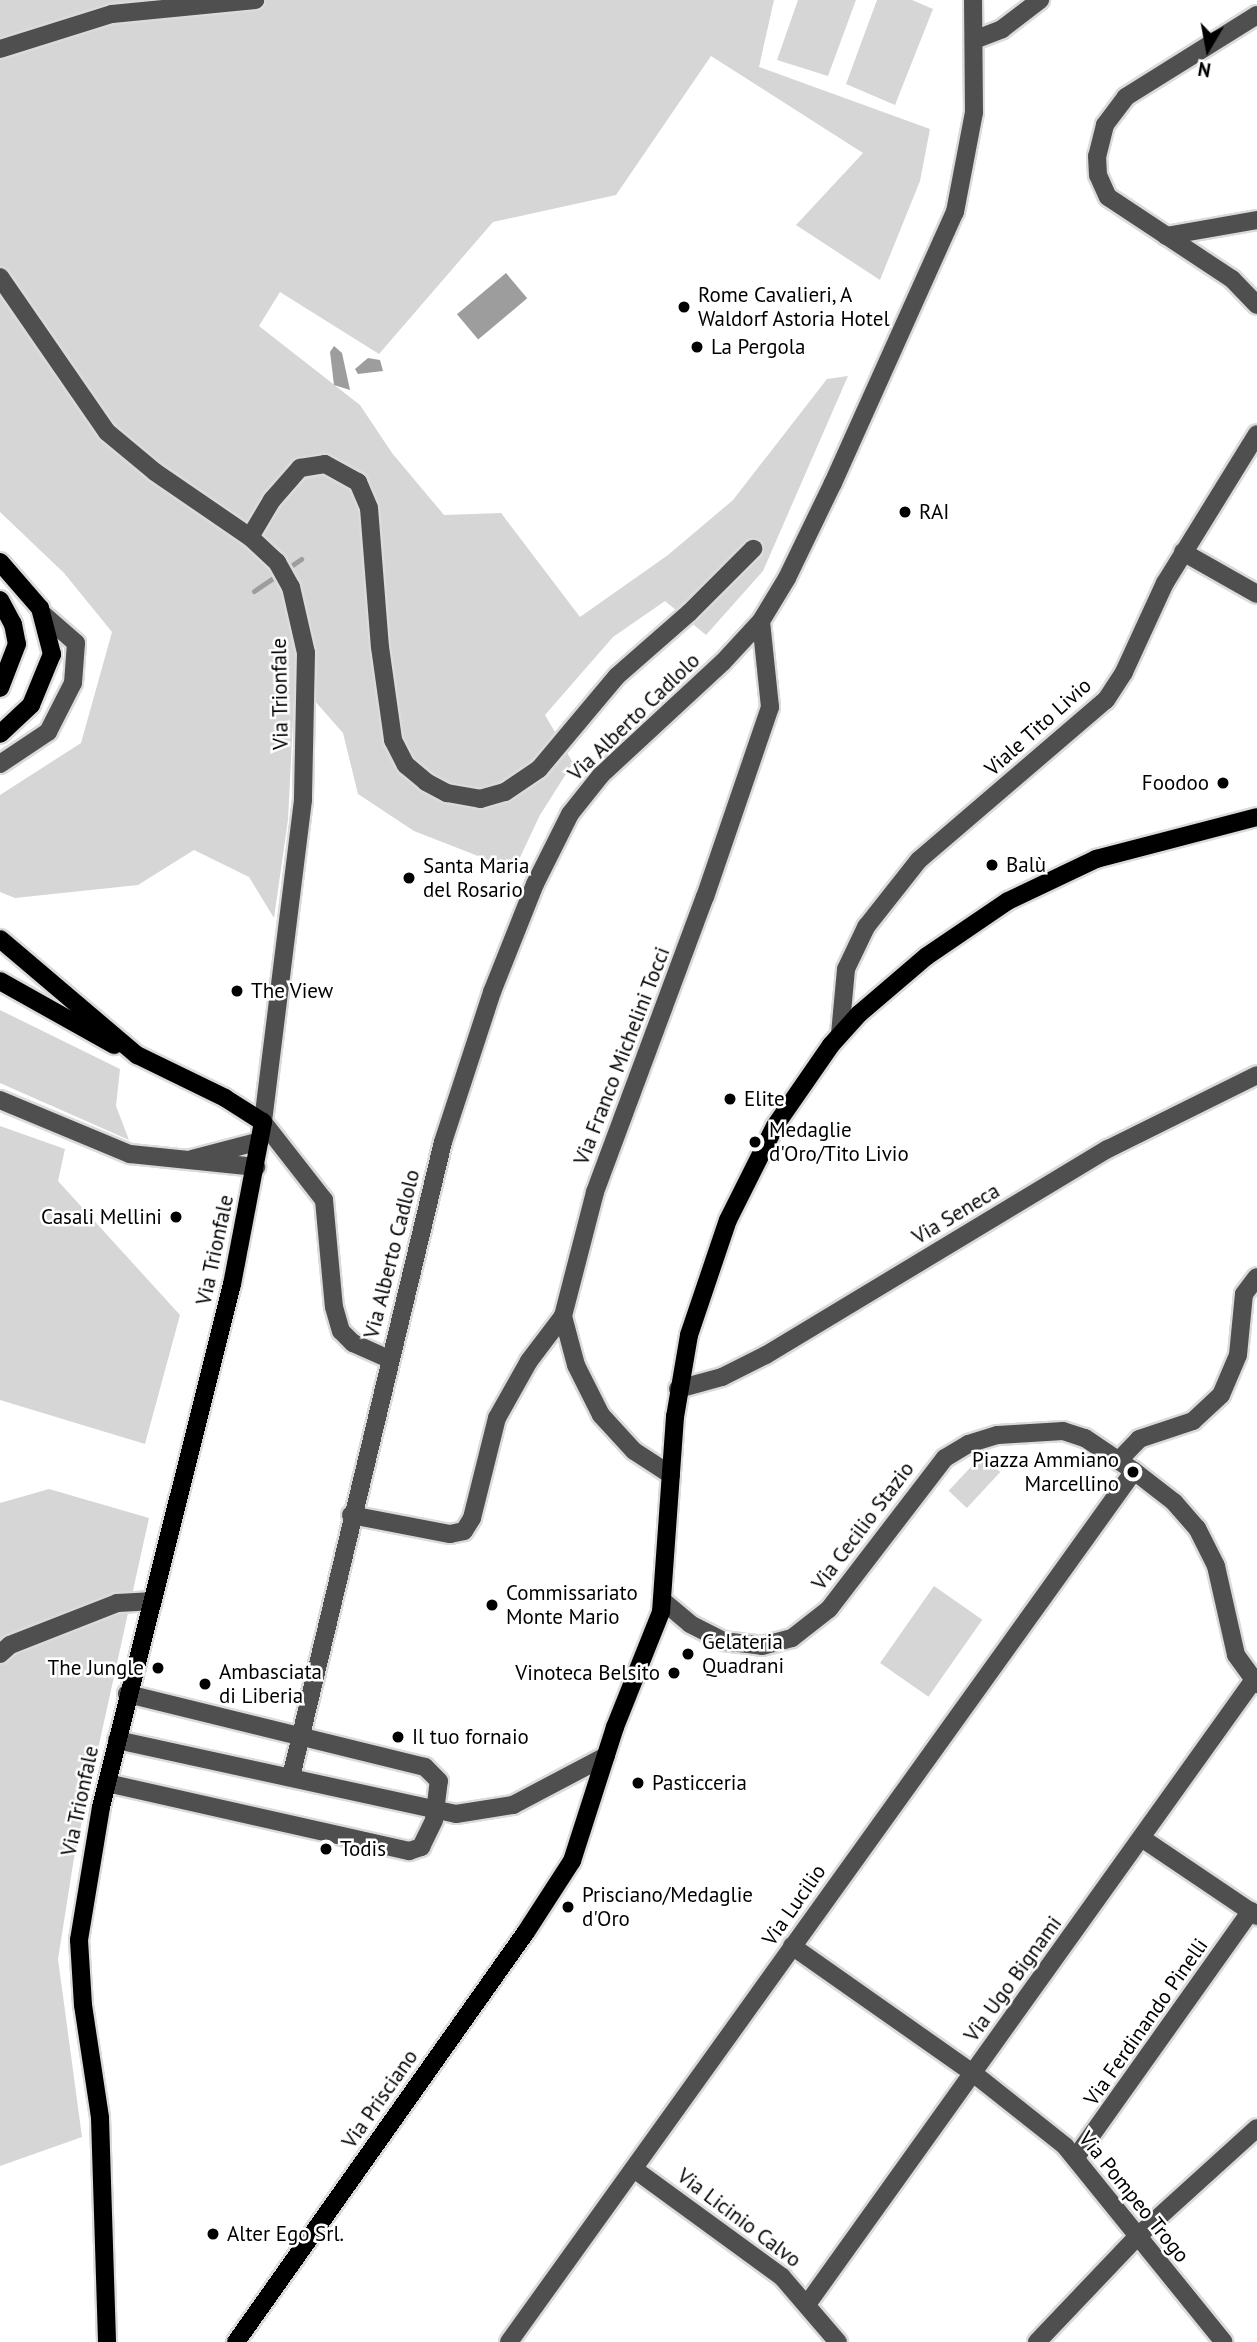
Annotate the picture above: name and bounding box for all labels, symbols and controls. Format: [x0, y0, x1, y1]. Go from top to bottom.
north arrow [1173, 14, 1243, 84]
text: N [1196, 57, 1213, 83]
place label: Rome Cavalieri, A Waldorf Astoria Hotel [698, 282, 890, 332]
marker: Rome Cavalieri, A Waldorf Astoria Hotel [676, 299, 692, 315]
place label: La Pergola [711, 334, 805, 360]
marker: La Pergola [689, 339, 705, 355]
place label: RAI [919, 499, 949, 525]
marker: RAI [897, 504, 913, 520]
street label: Via Trionfale [266, 638, 294, 750]
street label: Via Alberto Cadlolo [563, 648, 705, 786]
street label: Viale Tito Livio [979, 673, 1097, 781]
place label: Foodoo [1142, 770, 1209, 796]
marker: Foodoo [1215, 775, 1231, 791]
place label: Balù [1006, 852, 1046, 878]
place label: Santa Maria del Rosario [423, 853, 529, 903]
marker: Balù [984, 857, 1000, 873]
marker: Santa Maria del Rosario [401, 870, 417, 886]
street label: Via Franco Michelini Tocci [569, 943, 675, 1169]
place label: The View [251, 978, 334, 1004]
marker: The View [229, 983, 245, 999]
place label: Elite [744, 1086, 785, 1112]
marker: Elite [722, 1091, 738, 1107]
place label: Medaglie d'Oro/Tito Livio [769, 1117, 909, 1167]
marker: Medaglie d'Oro/Tito Livio [747, 1134, 763, 1150]
street label: Via Alberto Cadlolo [359, 1167, 425, 1341]
street label: Via Seneca [908, 1178, 1004, 1250]
street label: Via Trionfale [191, 1192, 239, 1308]
place label: Casali Mellini [41, 1204, 162, 1230]
marker: Casali Mellini [168, 1209, 184, 1225]
place label: Piazza Ammiano Marcellino [971, 1447, 1119, 1497]
street label: Via Cecilio Stazio [807, 1457, 919, 1595]
marker: Piazza Ammiano Marcellino [1125, 1464, 1141, 1480]
place label: Commissariato Monte Mario [506, 1580, 638, 1630]
marker: Commissariato Monte Mario [484, 1597, 500, 1613]
place label: Gelateria Quadrani [702, 1629, 784, 1679]
marker: Gelateria Quadrani [680, 1646, 696, 1662]
place label: The Jungle [48, 1655, 144, 1681]
place label: Ambasciata di Liberia [219, 1659, 322, 1709]
marker: The Jungle [150, 1660, 166, 1676]
place label: Vinoteca Belsito [515, 1660, 660, 1686]
marker: Vinoteca Belsito [666, 1665, 682, 1681]
marker: Ambasciata di Liberia [197, 1676, 213, 1692]
place label: Il tuo fornaio [412, 1724, 529, 1750]
marker: Il tuo fornaio [390, 1729, 406, 1745]
street label: Via Trionfale [56, 1743, 104, 1859]
place label: Pasticceria [652, 1770, 747, 1796]
marker: Pasticceria [630, 1775, 646, 1791]
place label: Todis [340, 1836, 386, 1862]
marker: Todis [318, 1841, 334, 1857]
street label: Via Lucilio [757, 1859, 831, 1951]
place label: Prisciano/Medaglie d'Oro [582, 1882, 753, 1932]
marker: Prisciano/Medaglie d'Oro [560, 1899, 576, 1915]
street label: Via Ugo Bignami [959, 1911, 1067, 2047]
street label: Via Ferdinando Pinelli [1079, 1934, 1213, 2110]
street label: Via Prisciano [337, 2045, 423, 2153]
street label: Via Pompeo Trogo [1073, 2126, 1195, 2268]
street label: Via Licinio Calvo [672, 2163, 806, 2273]
place label: Alter Ego Srl. [227, 2221, 344, 2247]
marker: Alter Ego Srl. [205, 2226, 221, 2242]

